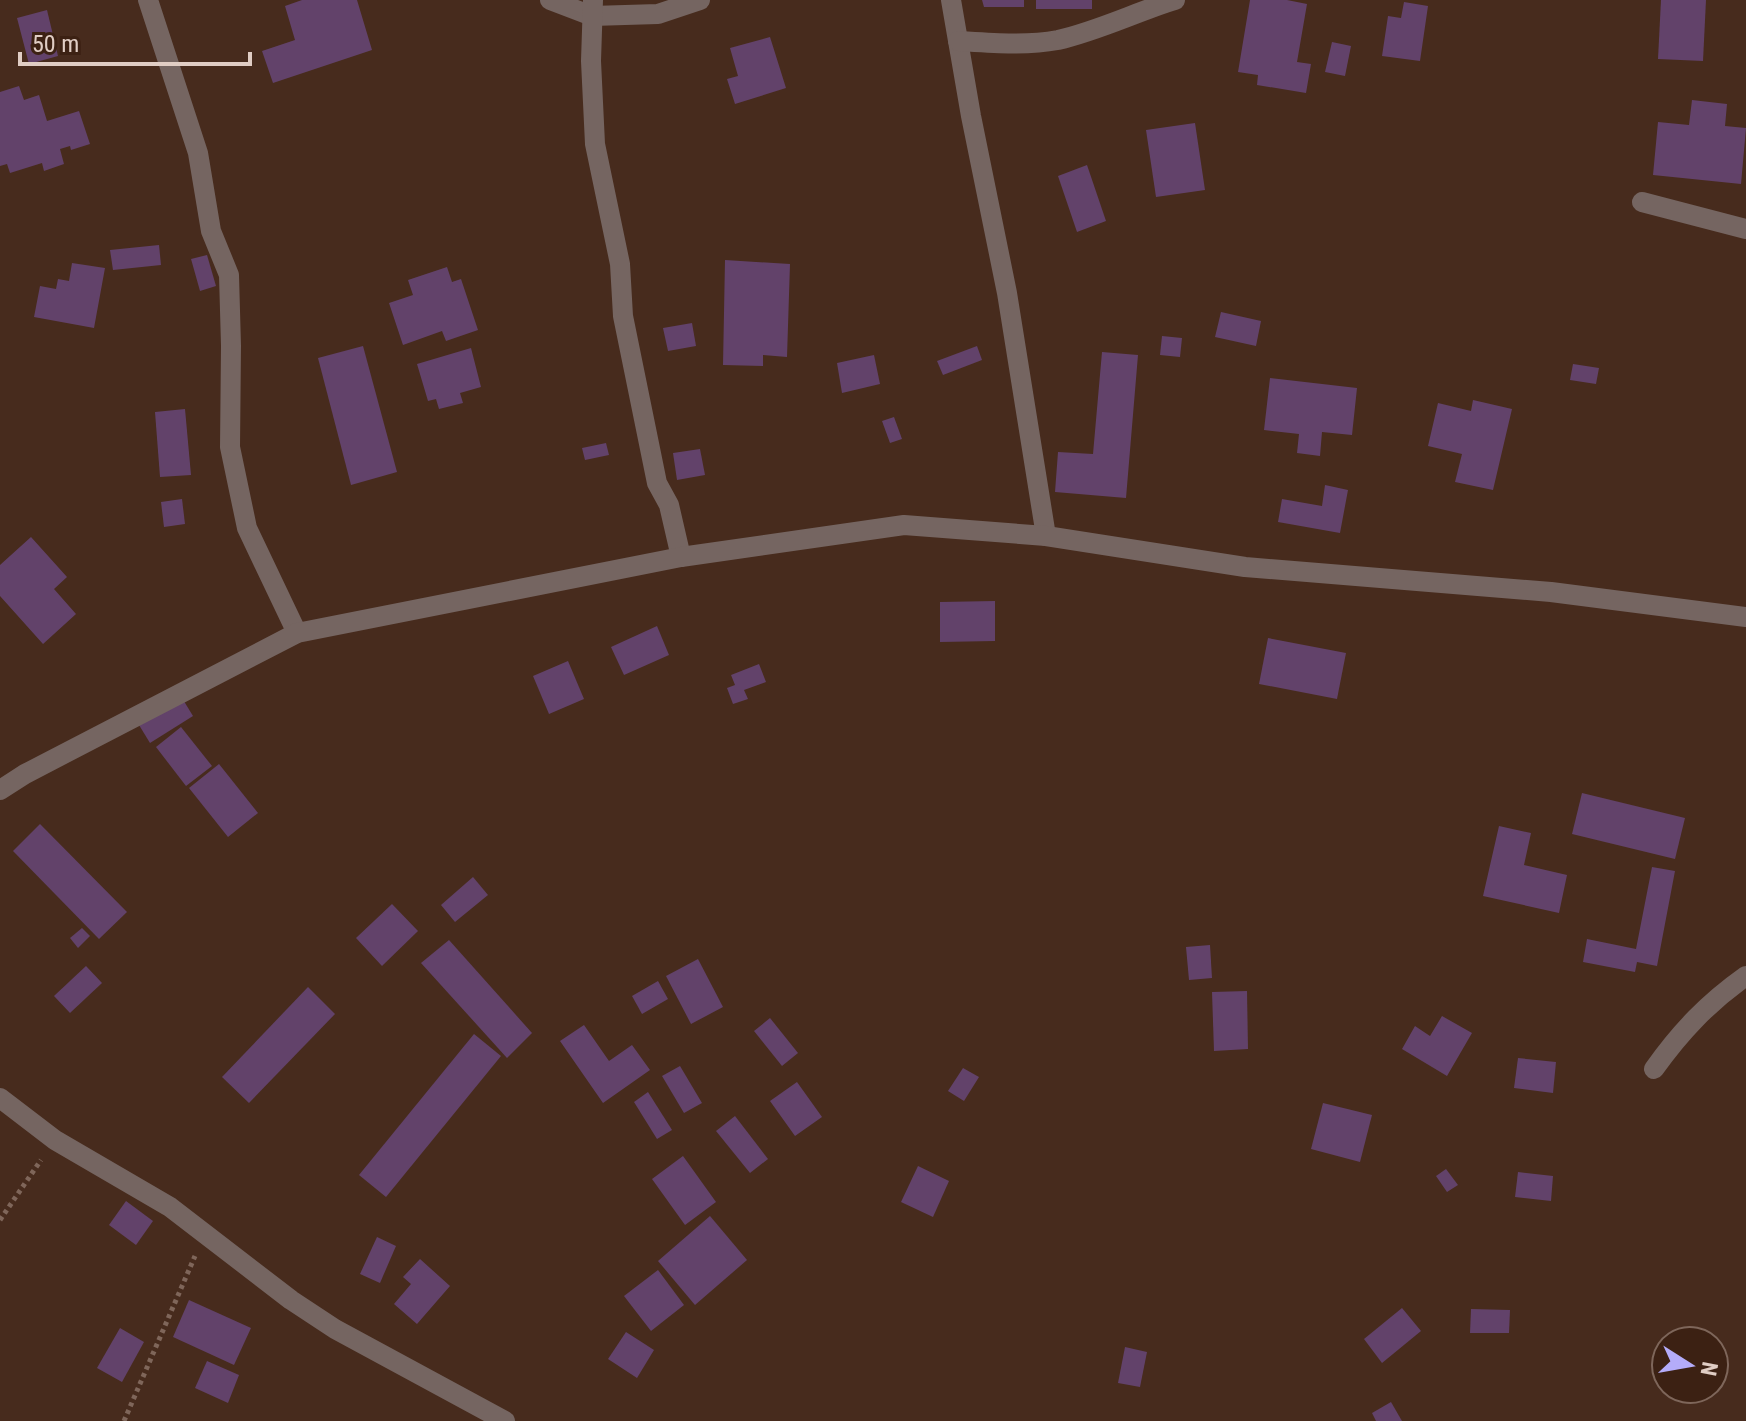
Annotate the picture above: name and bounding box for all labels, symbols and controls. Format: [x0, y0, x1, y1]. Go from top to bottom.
scale bar [20, 16, 250, 66]
text: 50 m [32, 30, 79, 58]
north arrow [1650, 1325, 1730, 1405]
text: N [1696, 1360, 1723, 1378]

